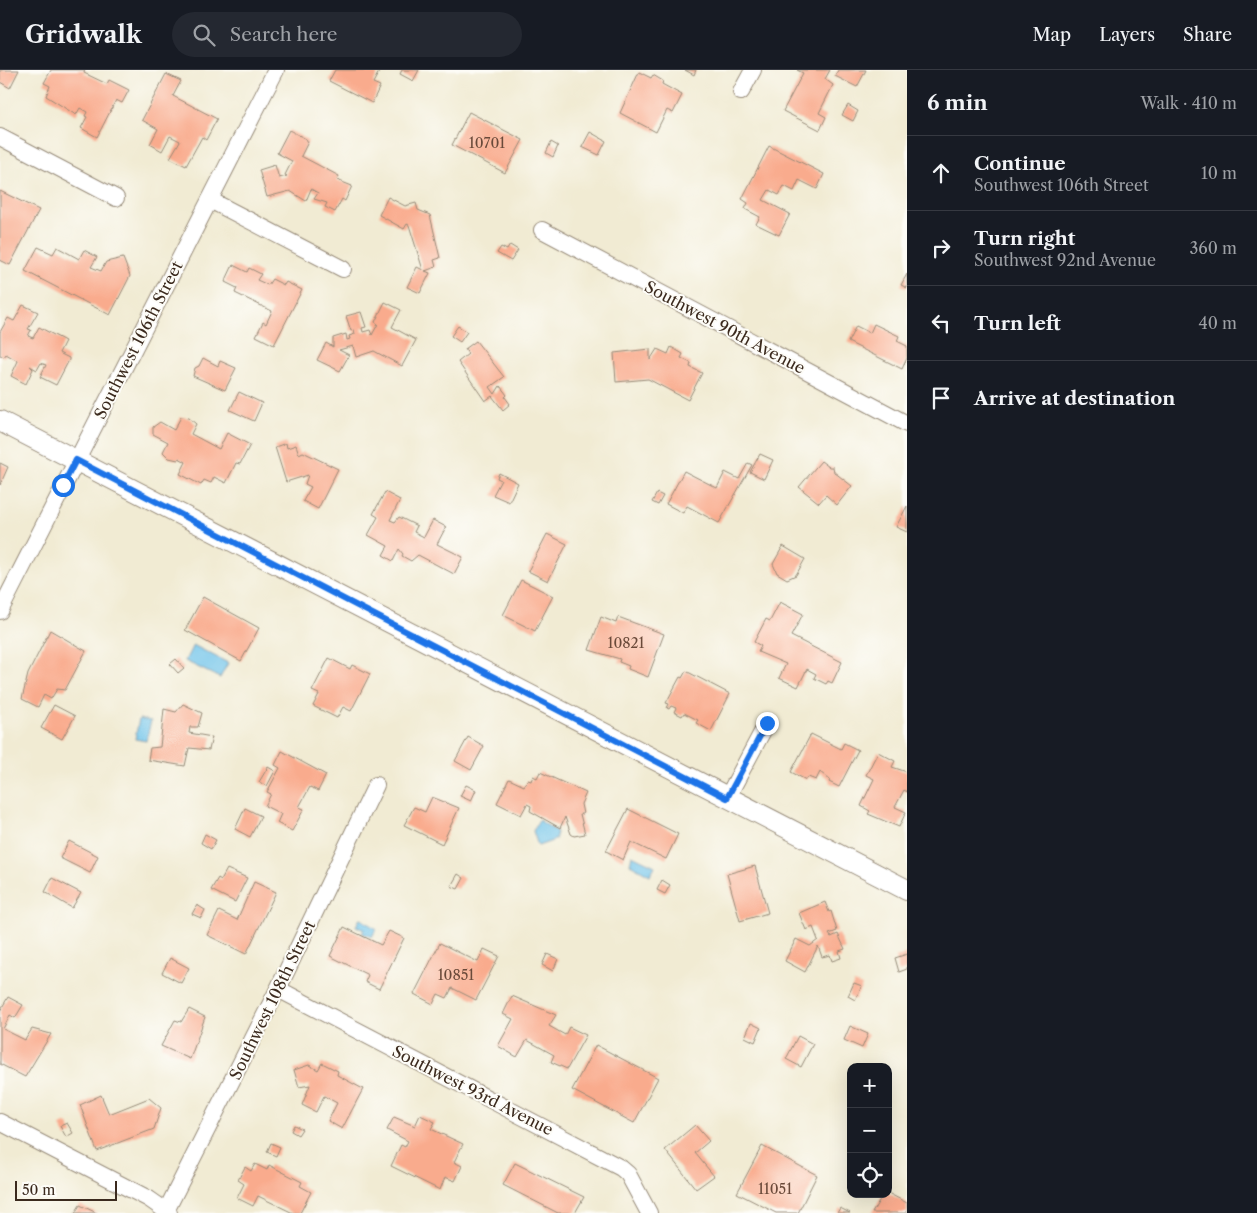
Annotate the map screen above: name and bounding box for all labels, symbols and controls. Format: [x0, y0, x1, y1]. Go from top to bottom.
search box [172, 12, 522, 57]
text: Gridwalk [25, 20, 142, 49]
icon: search [190, 21, 218, 49]
text: Search here [230, 23, 338, 46]
text: Map [1033, 24, 1071, 46]
text: Layers [1099, 24, 1155, 46]
text: Share [1183, 24, 1232, 46]
text: 6 min [927, 90, 988, 115]
text: Walk · 410 m [1140, 93, 1237, 113]
house number: 10701 [469, 134, 505, 152]
text: Continue [974, 152, 1066, 175]
icon: ahead [927, 159, 955, 187]
text: 10 m [1201, 163, 1237, 183]
text: Southwest 106th Street [974, 175, 1149, 195]
text: Turn right [974, 227, 1075, 250]
icon: right [927, 234, 955, 262]
text: 360 m [1190, 238, 1237, 258]
text: Southwest 92nd Avenue [974, 250, 1156, 270]
street label: Southwest 106th Street [89, 257, 187, 422]
street label: Southwest 90th Avenue [641, 276, 809, 378]
icon: left [927, 309, 955, 337]
text: Turn left [974, 312, 1061, 335]
text: 40 m [1198, 313, 1237, 333]
icon: arrive [927, 384, 955, 412]
text: Arrive at destination [974, 387, 1175, 410]
route start [52, 474, 75, 497]
house number: 10821 [608, 634, 645, 652]
route end [756, 712, 779, 735]
street label: Southwest 108th Street [225, 917, 319, 1083]
house number: 10851 [438, 966, 474, 984]
street label: Southwest 93rd Avenue [389, 1041, 557, 1139]
map controls [847, 1063, 892, 1198]
button: + [847, 1063, 892, 1108]
button: − [847, 1108, 892, 1153]
button: locate [847, 1153, 892, 1198]
scale bar [15, 1178, 118, 1201]
house number: 11051 [758, 1180, 792, 1198]
text: 50 m [22, 1181, 55, 1199]

